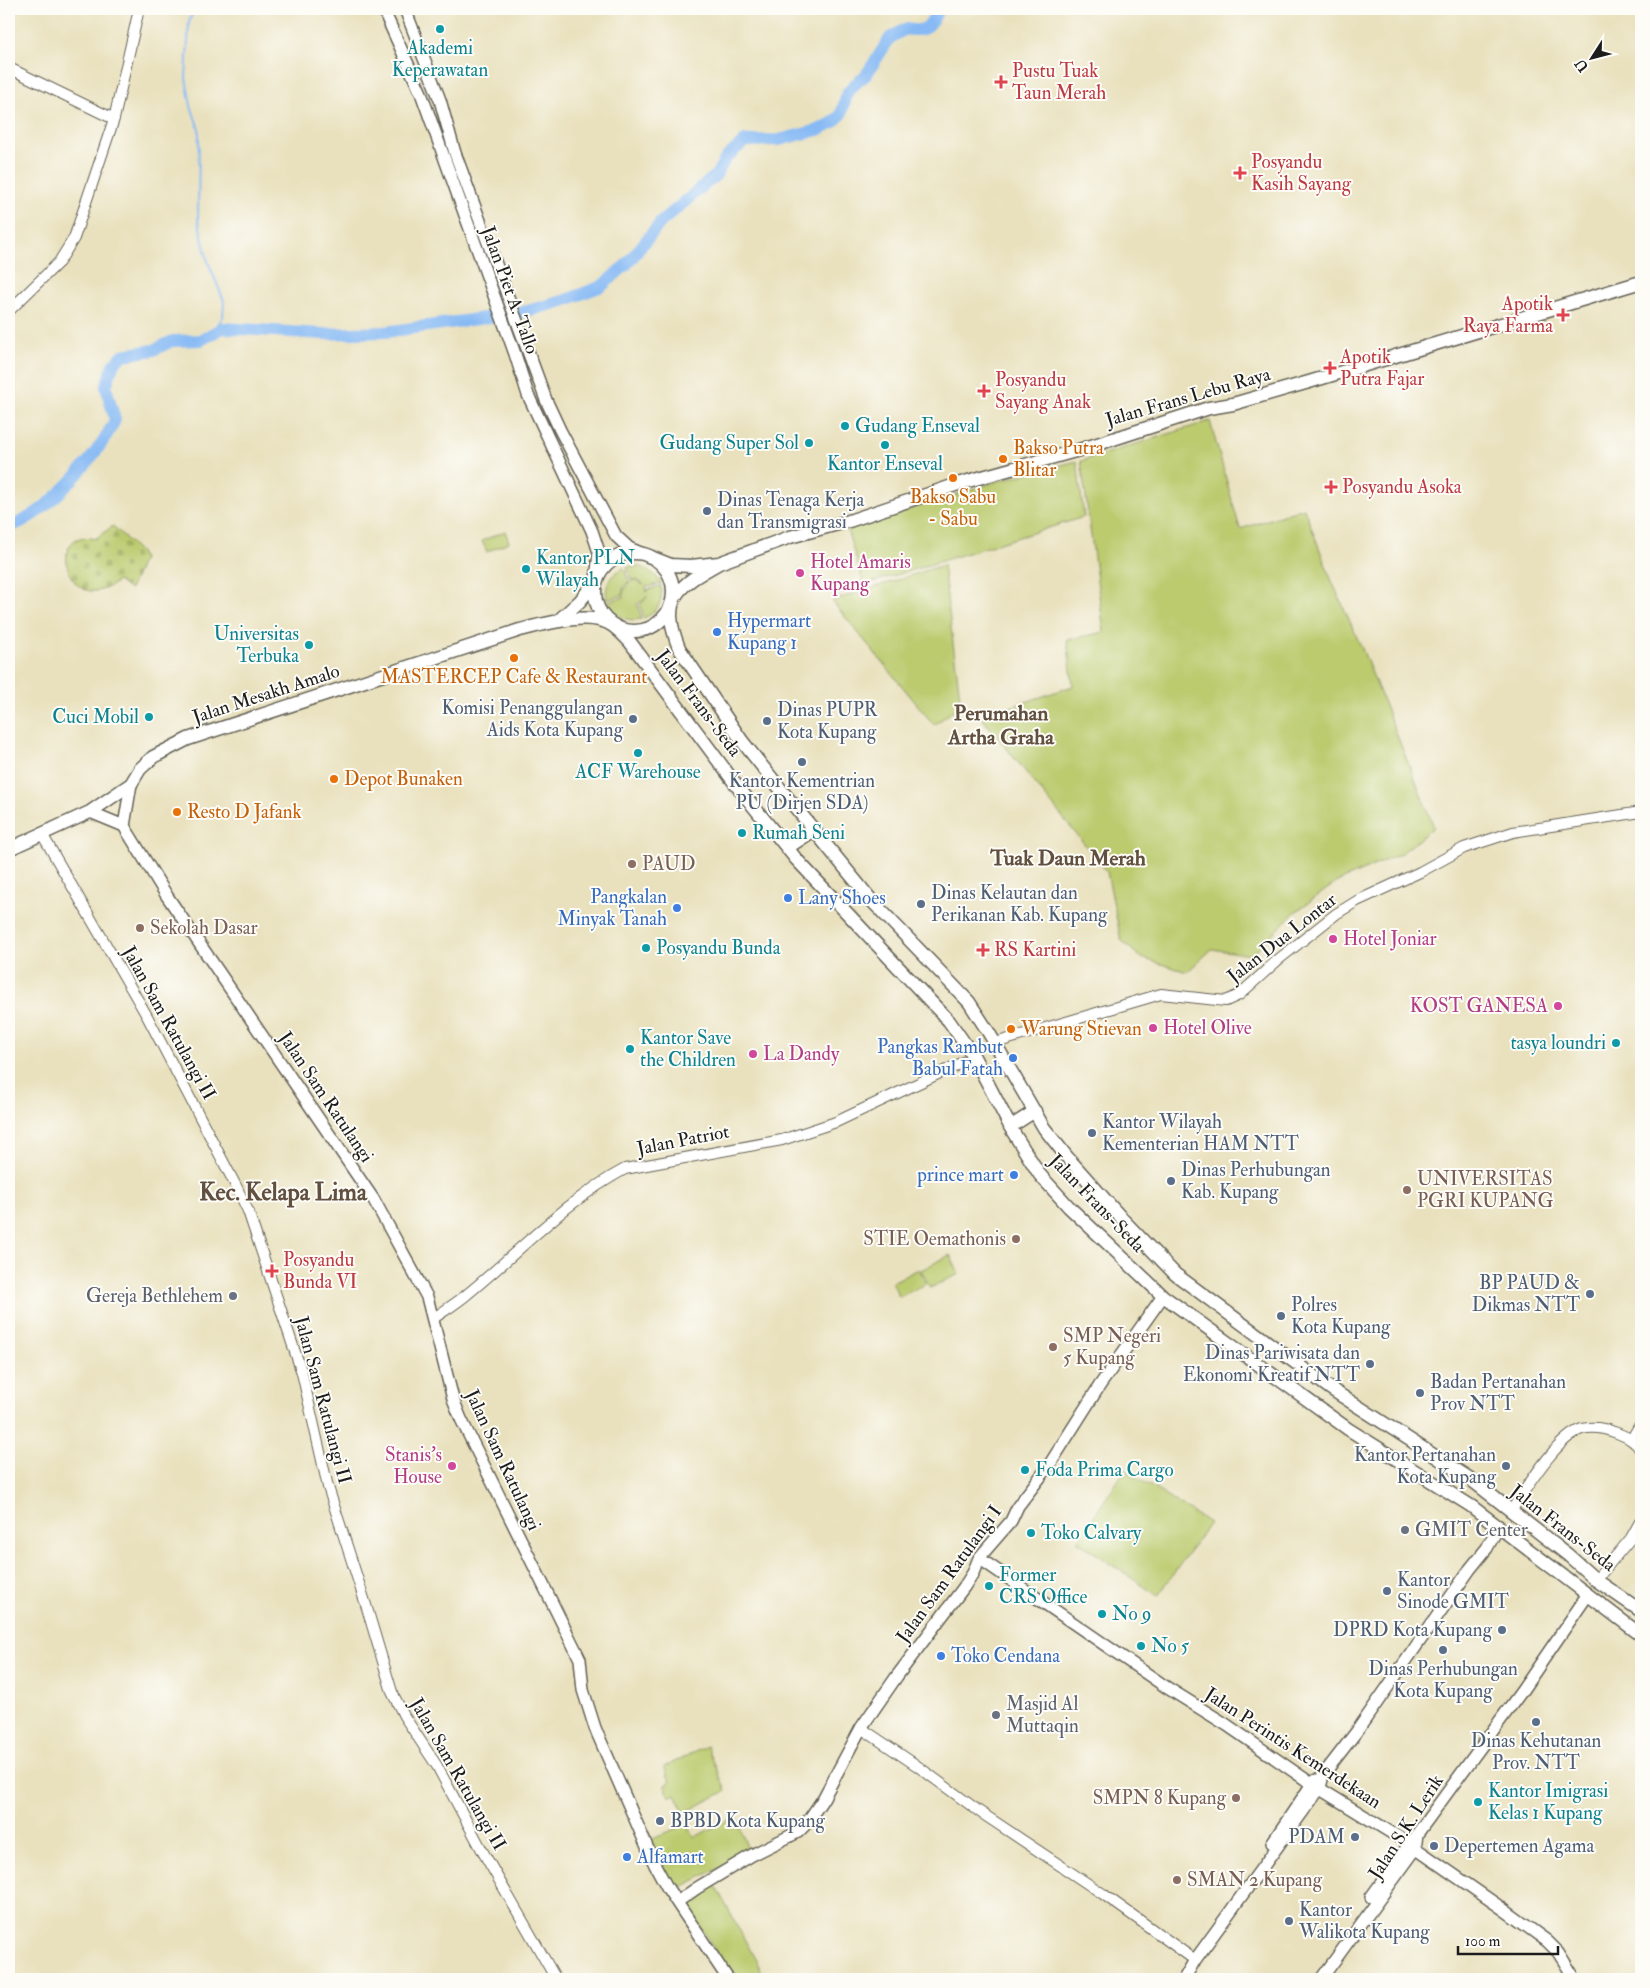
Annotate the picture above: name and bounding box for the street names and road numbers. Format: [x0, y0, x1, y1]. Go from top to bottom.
street label: Jalan Piet A. Tallo [475, 222, 544, 357]
street label: Jalan Frans Lebu Raya [1102, 362, 1273, 432]
street label: Jalan Frans-Seda [650, 644, 747, 761]
street label: Jalan Mesakh Amalo [188, 659, 343, 729]
street label: Jalan Dua Lontar [1222, 888, 1342, 989]
street label: Jalan Sam Ratulangi II [116, 941, 221, 1104]
street label: Jalan Sam Ratulangi [273, 1026, 379, 1167]
street label: Jalan Patriot [634, 1119, 731, 1161]
street label: Jalan Frans-Seda [1043, 1148, 1150, 1257]
street label: Jalan Sam Ratulangi II [289, 1313, 357, 1486]
street label: Jalan Sam Ratulangi [459, 1385, 546, 1534]
street label: Jalan Frans-Seda [1504, 1479, 1621, 1577]
street label: Jalan Sam Ratulangi I [890, 1500, 1007, 1648]
street label: Jalan Perintis Kemerdekaan [1199, 1681, 1386, 1814]
street label: Jalan Sam Ratulangi II [404, 1693, 511, 1855]
street label: Jalan S.K. Lerik [1363, 1770, 1449, 1885]

